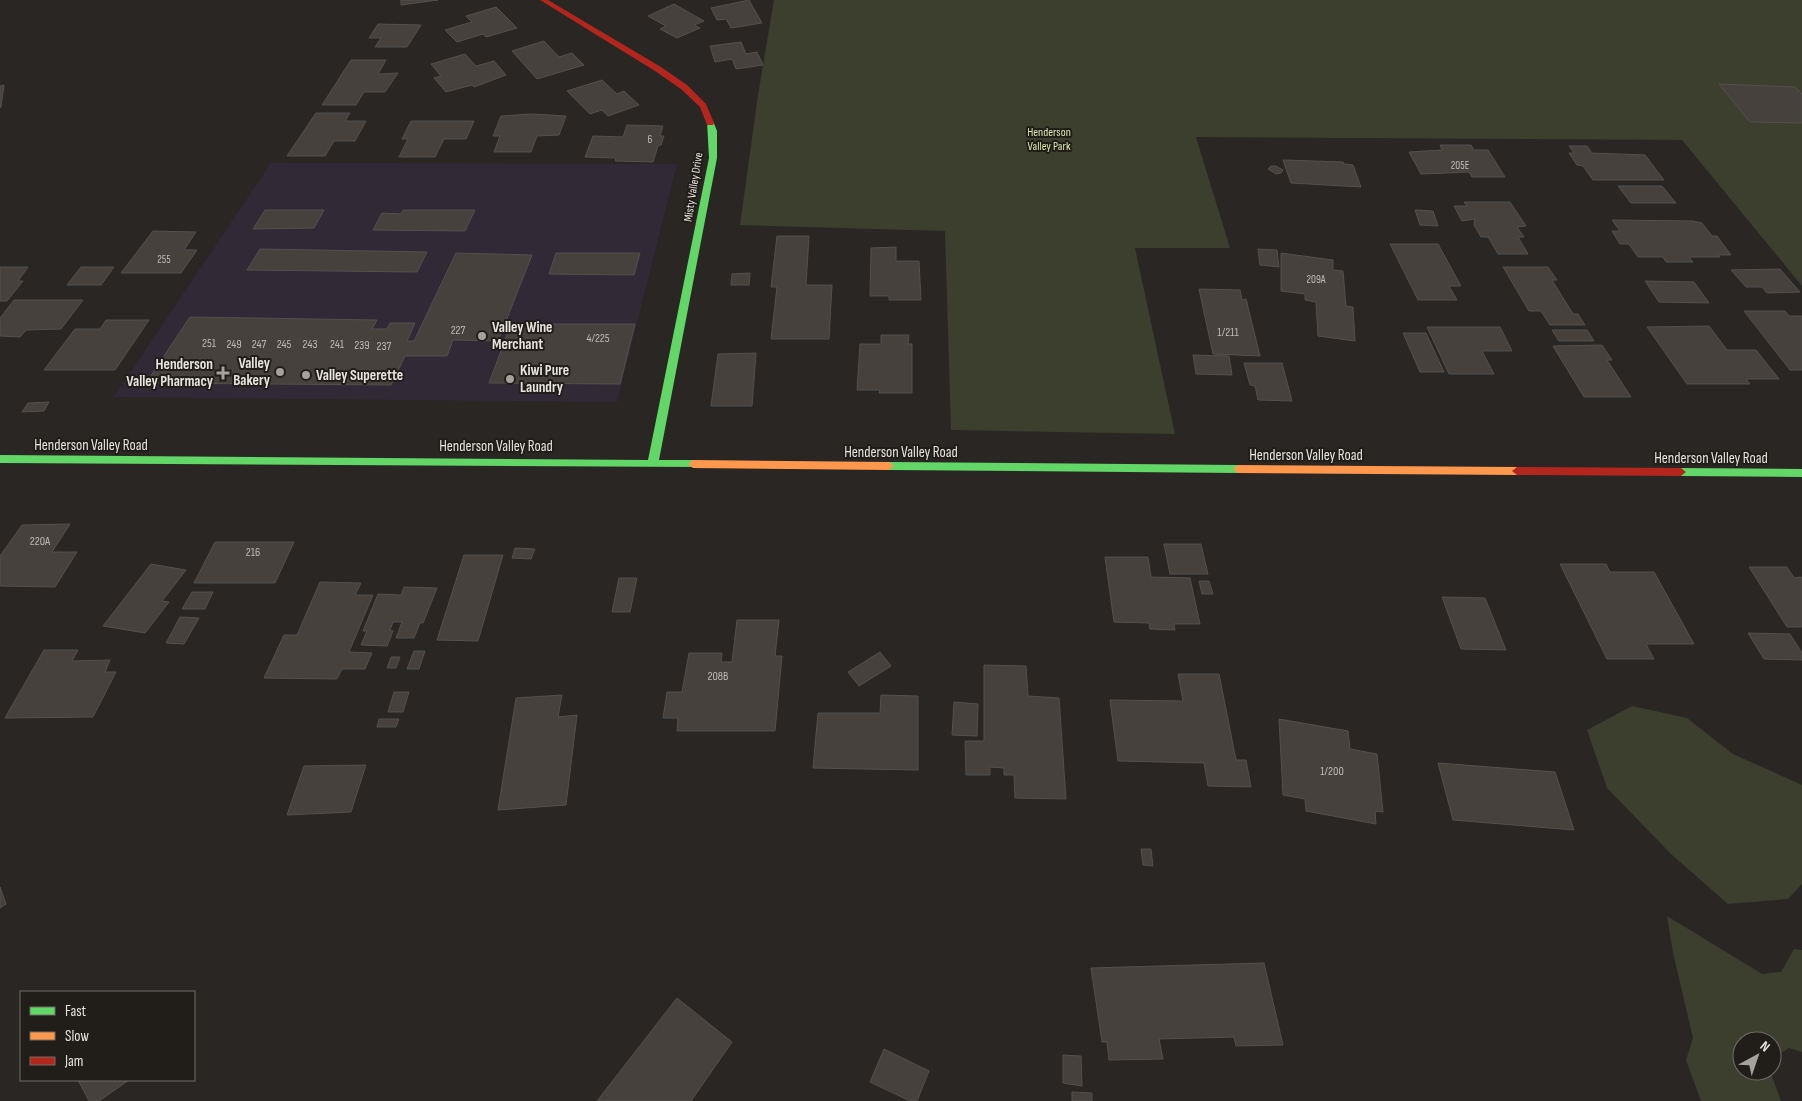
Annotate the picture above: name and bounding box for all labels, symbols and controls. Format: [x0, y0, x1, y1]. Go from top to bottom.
park label: Henderson Valley Park [1027, 125, 1071, 154]
house number: 6 [648, 133, 653, 146]
street label: Misty Valley Drive [681, 151, 706, 223]
house number: 205E [1451, 159, 1469, 172]
house number: 255 [157, 253, 171, 266]
house number: 209A [1306, 273, 1326, 286]
place label: Valley Wine Merchant [492, 318, 553, 354]
house number: 227 [451, 323, 466, 338]
house number: 1/211 [1217, 325, 1239, 340]
marker: Valley Wine Merchant [476, 330, 488, 342]
house number: 4/225 [586, 331, 610, 346]
house number: 251 [202, 336, 217, 351]
house number: 249 [226, 337, 242, 352]
house number: 247 [252, 337, 266, 352]
house number: 245 [277, 337, 292, 352]
house number: 243 [303, 337, 317, 352]
house number: 241 [330, 337, 345, 352]
house number: 239 [354, 338, 370, 353]
house number: 237 [377, 339, 392, 354]
place label: Valley Bakery [233, 354, 271, 390]
place label: Henderson Valley Pharmacy [126, 355, 214, 391]
place label: Kiwi Pure Laundry [520, 361, 569, 397]
marker: Valley Bakery [274, 366, 286, 378]
place label: Valley Superette [316, 366, 403, 385]
marker: Henderson Valley Pharmacy [217, 367, 229, 379]
marker: Valley Superette [300, 369, 312, 381]
marker: Kiwi Pure Laundry [504, 373, 516, 385]
street label: Henderson Valley Road [34, 436, 148, 455]
street label: Henderson Valley Road [439, 437, 553, 456]
street label: Henderson Valley Road [844, 443, 958, 462]
street label: Henderson Valley Road [1249, 446, 1363, 465]
street label: Henderson Valley Road [1654, 449, 1768, 468]
house number: 220A [30, 534, 51, 549]
house number: 216 [246, 545, 260, 560]
house number: 208B [708, 669, 728, 684]
house number: 1/200 [1320, 764, 1344, 779]
legend [20, 991, 195, 1081]
text: Fast [65, 1002, 87, 1021]
text: Slow [65, 1027, 89, 1046]
north arrow [1732, 1031, 1782, 1081]
text: N [1757, 1038, 1773, 1055]
text: Jam [64, 1052, 83, 1071]

